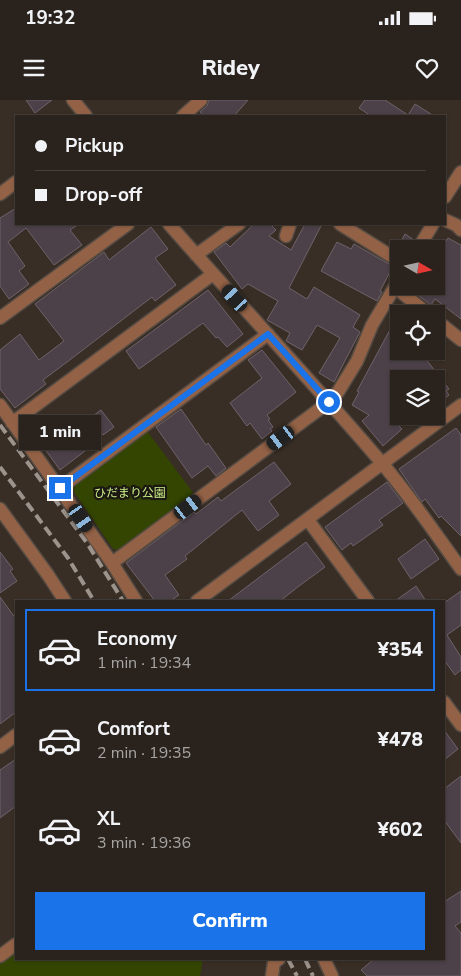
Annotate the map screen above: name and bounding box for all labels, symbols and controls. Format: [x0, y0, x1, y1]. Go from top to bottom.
text: 19:32 [25, 5, 75, 31]
text: Ridey [201, 53, 260, 83]
icon: menu [20, 54, 48, 82]
icon: heart [413, 54, 441, 82]
text: Pickup [65, 133, 124, 159]
text: Drop-off [65, 182, 142, 208]
north arrow [390, 240, 445, 295]
map controls [390, 240, 445, 425]
car [219, 282, 250, 314]
button: locate [390, 305, 445, 360]
button: layers [390, 370, 445, 425]
route start [318, 391, 340, 413]
callout: 1 min [19, 416, 101, 450]
text: 1 min [39, 421, 81, 443]
car [264, 423, 297, 453]
route end [49, 477, 71, 499]
park label: ひだまり公園 [94, 485, 166, 501]
car [171, 492, 204, 522]
car [66, 501, 95, 535]
text: Economy [97, 626, 177, 652]
icon: car [37, 628, 82, 673]
text: ¥354 [377, 637, 423, 663]
text: 1 min · 19:34 [97, 652, 191, 674]
text: Comfort [97, 716, 170, 742]
icon: car [37, 718, 82, 763]
text: ¥478 [377, 727, 423, 753]
text: 2 min · 19:35 [97, 742, 191, 764]
text: XL [97, 806, 120, 832]
icon: car [37, 808, 82, 853]
text: ¥602 [377, 817, 423, 843]
text: 3 min · 19:36 [97, 832, 191, 854]
button: Confirm [35, 892, 425, 950]

